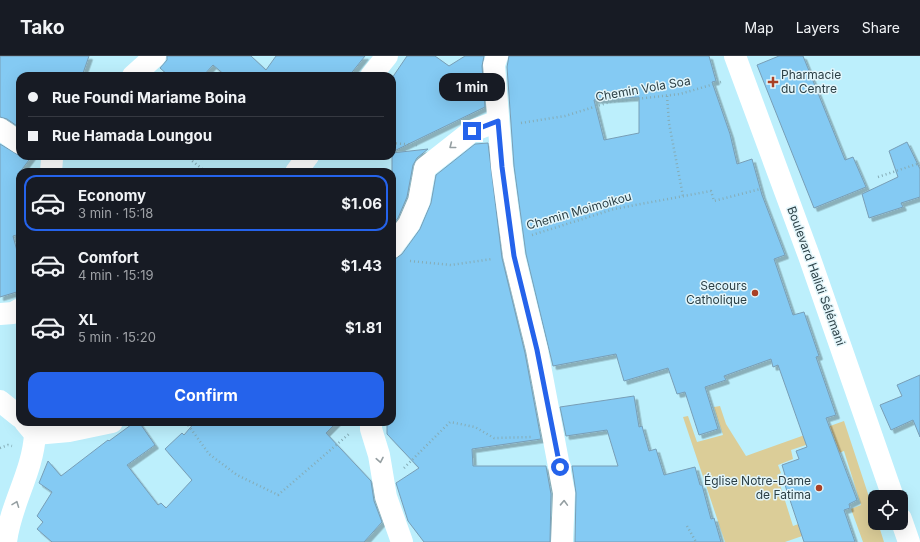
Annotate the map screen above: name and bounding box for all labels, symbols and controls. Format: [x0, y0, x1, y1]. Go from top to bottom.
text: Tako [20, 16, 65, 39]
text: Map [745, 19, 774, 36]
text: Layers [796, 19, 840, 36]
text: Share [862, 19, 900, 36]
place label: Pharmacie du Centre [781, 67, 841, 96]
callout: 1 min [439, 73, 505, 101]
street label: Chemin Vola Soa [594, 73, 692, 104]
marker: Pharmacie du Centre [768, 77, 778, 87]
text: 1 min [456, 79, 488, 95]
text: Rue Foundi Mariame Boina [52, 88, 246, 107]
route end [463, 122, 481, 140]
text: Rue Hamada Loungou [52, 126, 212, 145]
one-way arrow [450, 141, 457, 148]
icon: car [30, 185, 66, 221]
text: Economy [78, 186, 146, 205]
street label: Chemin Moimoikou [524, 188, 633, 233]
text: $1.06 [341, 194, 382, 213]
street label: Boulevard Halidi Sélémani [784, 204, 849, 348]
text: 3 min · 15:18 [78, 205, 153, 221]
icon: car [30, 247, 66, 283]
text: Comfort [78, 248, 139, 267]
text: $1.43 [341, 256, 382, 275]
text: 4 min · 15:19 [78, 267, 154, 283]
place label: Secours Catholique [686, 278, 747, 307]
marker: Secours Catholique [750, 288, 760, 298]
icon: car [30, 309, 66, 345]
text: XL [78, 310, 98, 329]
text: $1.81 [345, 318, 382, 337]
text: 5 min · 15:20 [78, 329, 156, 345]
button: Confirm [28, 372, 384, 418]
one-way arrow [375, 457, 383, 463]
route start [551, 458, 569, 476]
place label: Église Notre-Dame de Fatima [704, 473, 811, 502]
marker: Église Notre-Dame de Fatima [814, 483, 824, 493]
map controls [868, 490, 908, 530]
button: locate [868, 490, 908, 530]
one-way arrow [560, 500, 568, 506]
one-way arrow [11, 501, 19, 508]

